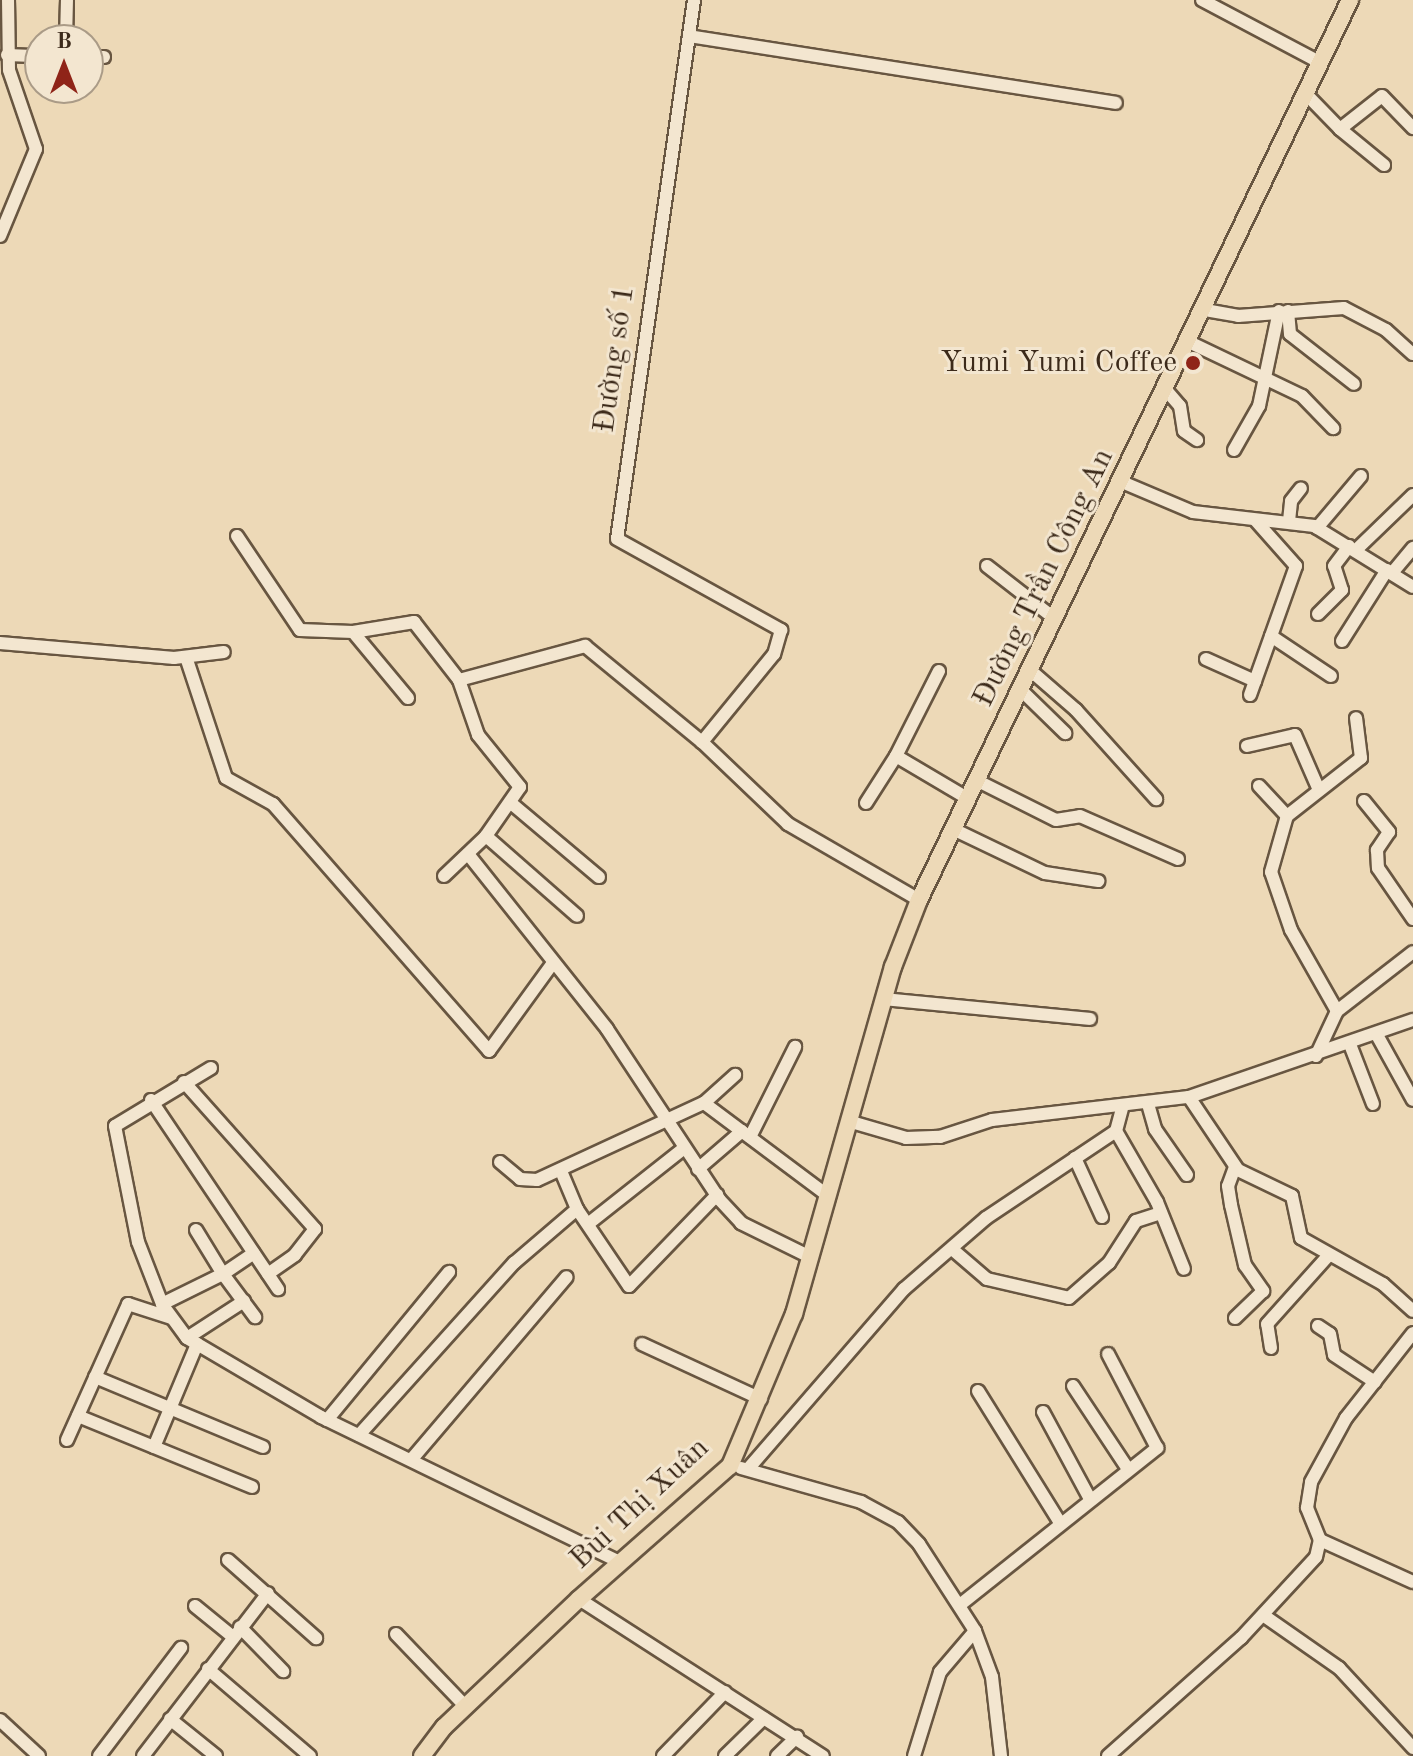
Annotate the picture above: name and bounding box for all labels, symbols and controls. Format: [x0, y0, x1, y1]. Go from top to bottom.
north arrow [24, 24, 104, 104]
text: B [56, 31, 72, 53]
street label: Đường số 1 [587, 283, 643, 435]
place label: Yumi Yumi Coffee [940, 345, 1177, 381]
marker: Yumi Yumi Coffee [1184, 354, 1202, 372]
street label: Đường Trần Công An [966, 443, 1122, 713]
street label: Bùi Thị Xuân [563, 1430, 717, 1578]

